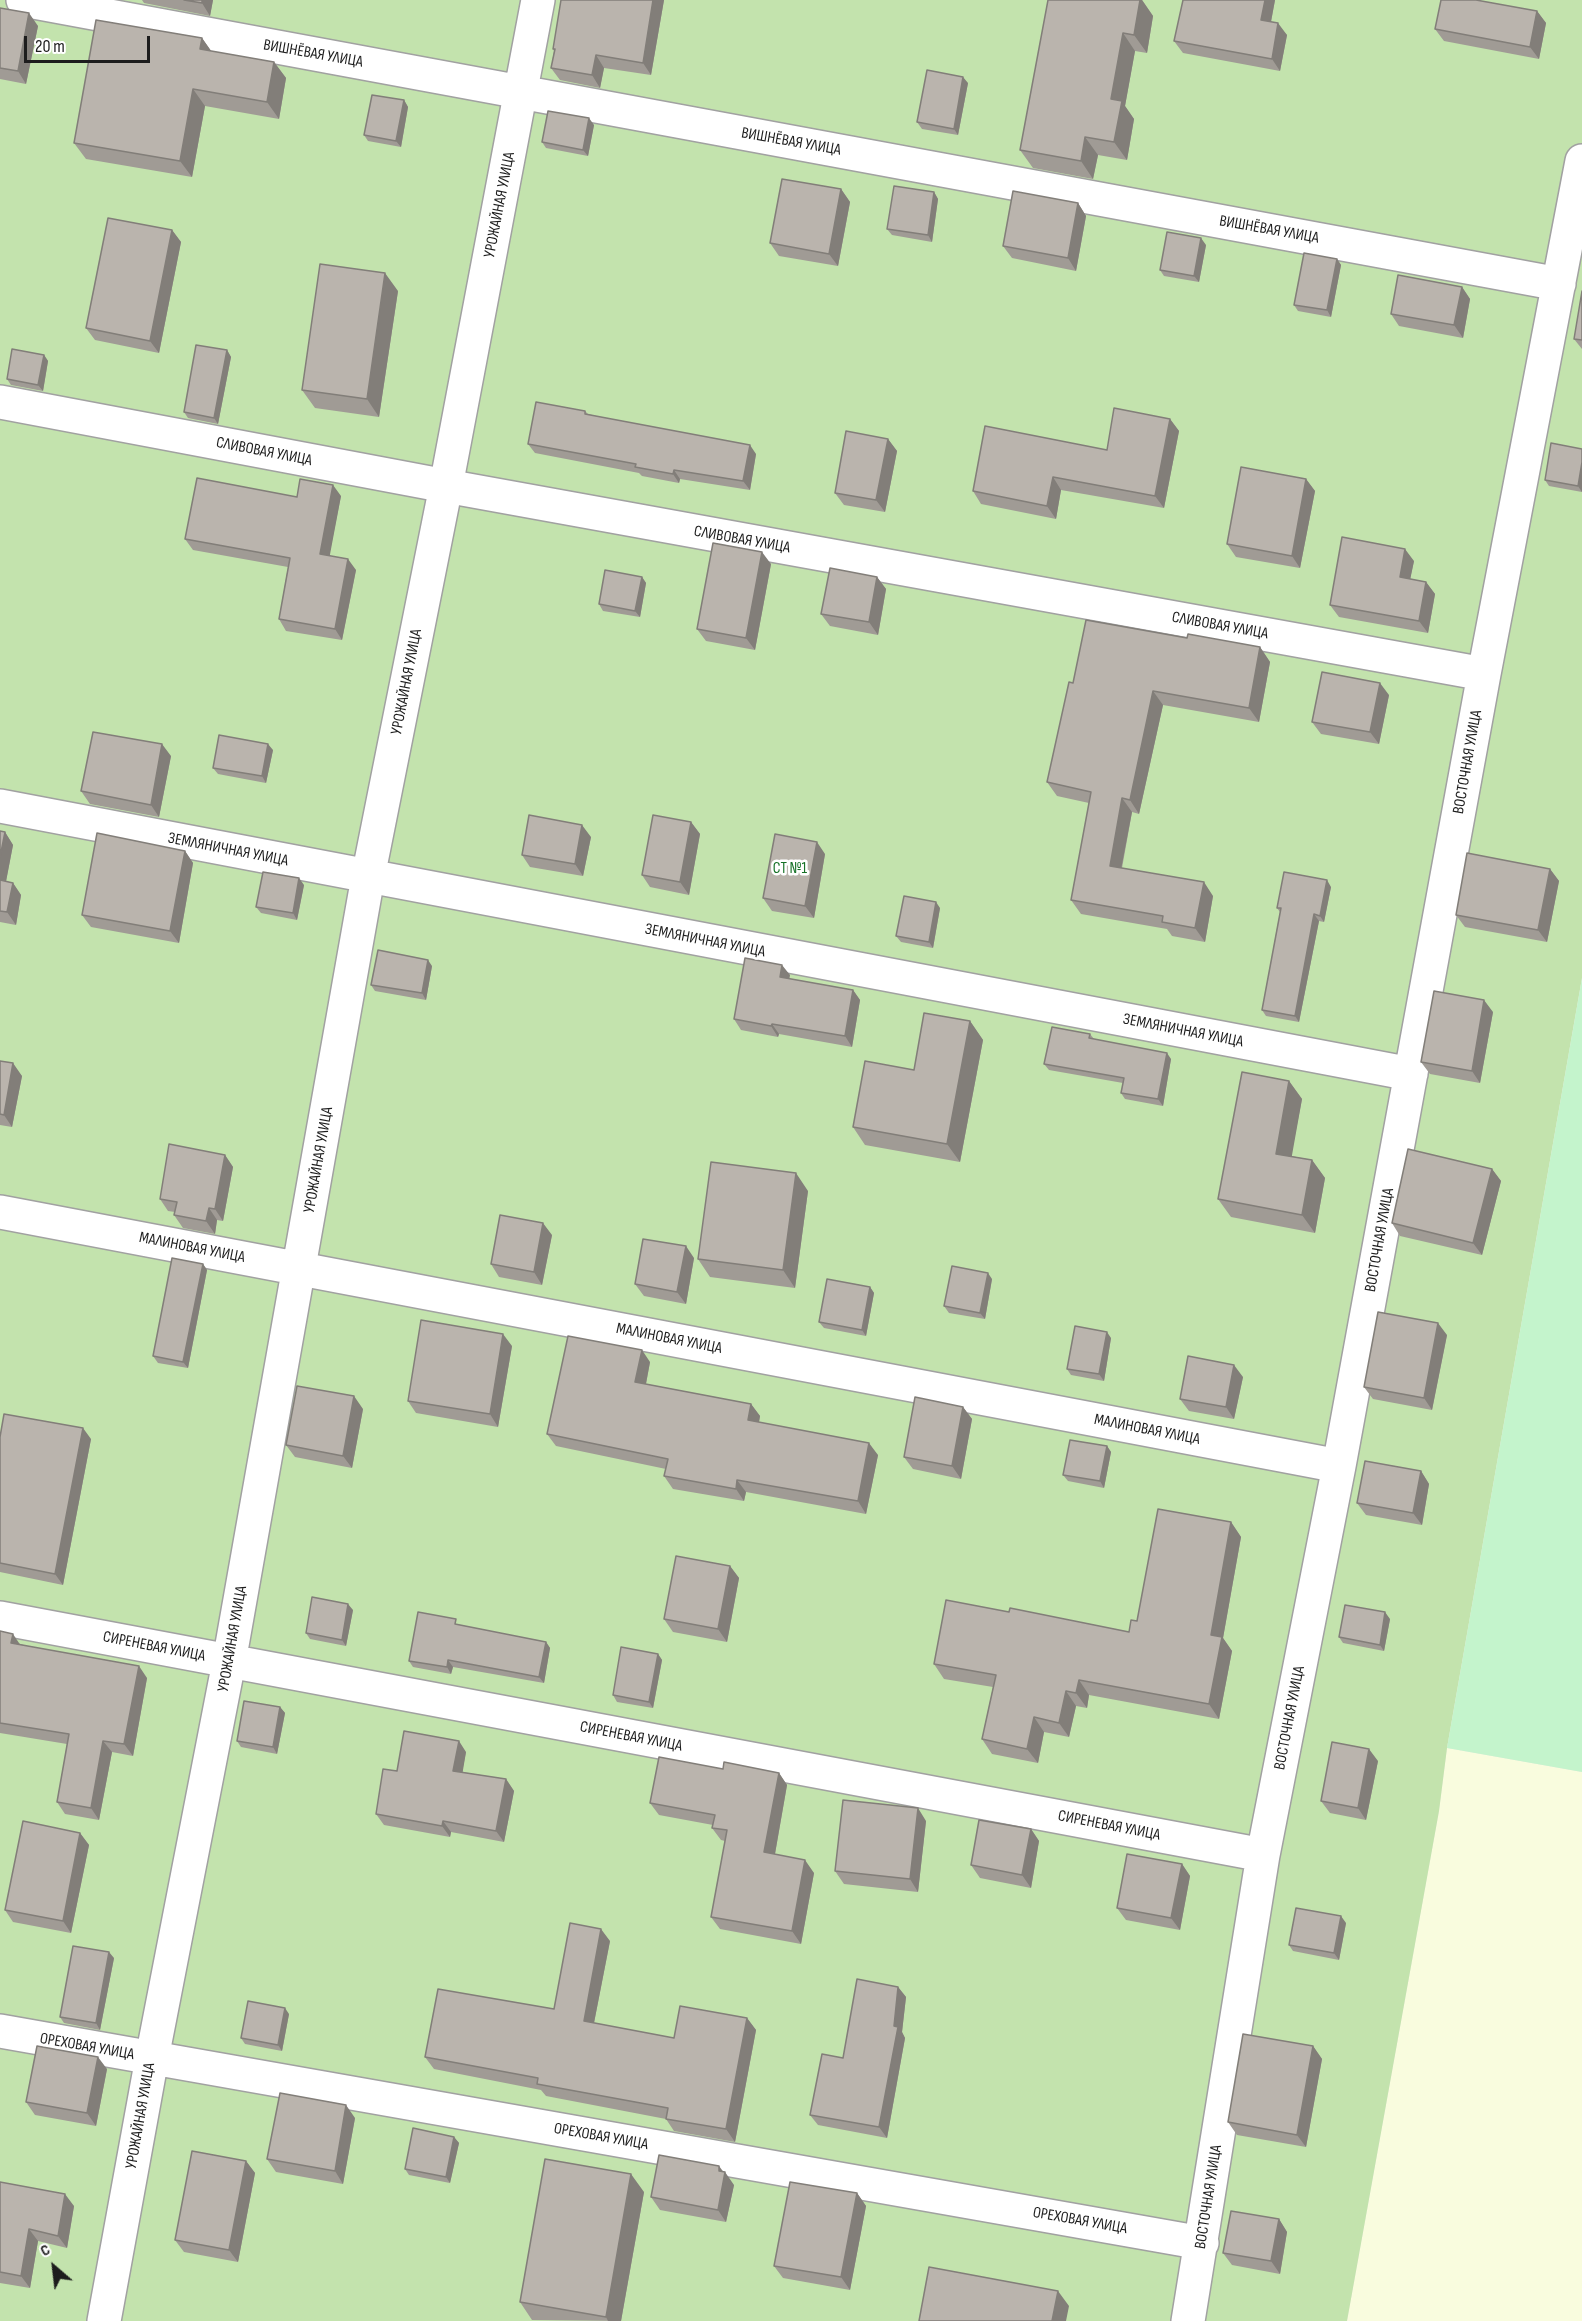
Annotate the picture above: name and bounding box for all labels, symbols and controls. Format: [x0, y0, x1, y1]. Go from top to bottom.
scale bar [27, 24, 153, 62]
text: 20 m [35, 36, 65, 57]
street label: ВИШНЁВАЯ УЛИЦА [262, 36, 364, 72]
street label: ВИШНЁВАЯ УЛИЦА [740, 124, 842, 160]
street label: УРОЖАЙНАЯ УЛИЦА [480, 150, 520, 260]
street label: ВИШНЁВАЯ УЛИЦА [1218, 212, 1320, 248]
street label: СЛИВОВАЯ УЛИЦА [214, 433, 314, 471]
street label: СЛИВОВАЯ УЛИЦА [692, 522, 792, 558]
street label: СЛИВОВАЯ УЛИЦА [1170, 608, 1270, 644]
street label: УРОЖАЙНАЯ УЛИЦА [387, 627, 427, 737]
street label: ВОСТОЧНАЯ УЛИЦА [1449, 709, 1487, 815]
street label: ЗЕМЛЯНИЧНАЯ УЛИЦА [166, 829, 290, 871]
park label: СТ №1 [773, 859, 807, 879]
street label: ЗЕМЛЯНИЧНАЯ УЛИЦА [643, 920, 767, 962]
street label: ЗЕМЛЯНИЧНАЯ УЛИЦА [1121, 1010, 1245, 1052]
street label: УРОЖАЙНАЯ УЛИЦА [300, 1105, 338, 1215]
street label: ВОСТОЧНАЯ УЛИЦА [1361, 1187, 1399, 1293]
street label: МАЛИНОВАЯ УЛИЦА [138, 1228, 246, 1268]
street label: МАЛИНОВАЯ УЛИЦА [615, 1319, 723, 1359]
street label: МАЛИНОВАЯ УЛИЦА [1093, 1410, 1201, 1450]
street label: УРОЖАЙНАЯ УЛИЦА [214, 1584, 252, 1694]
street label: СИРЕНЕВАЯ УЛИЦА [101, 1628, 207, 1666]
street label: ВОСТОЧНАЯ УЛИЦА [1271, 1665, 1309, 1771]
street label: СИРЕНЕВАЯ УЛИЦА [578, 1718, 684, 1756]
street label: СИРЕНЕВАЯ УЛИЦА [1056, 1807, 1162, 1845]
street label: ОРЕХОВАЯ УЛИЦА [38, 2029, 136, 2065]
street label: УРОЖАЙНАЯ УЛИЦА [122, 2061, 160, 2171]
street label: ОРЕХОВАЯ УЛИЦА [552, 2119, 650, 2155]
street label: ВОСТОЧНАЯ УЛИЦА [1191, 2144, 1227, 2250]
street label: ОРЕХОВАЯ УЛИЦА [1031, 2203, 1129, 2239]
north arrow [24, 2237, 84, 2297]
text: С [37, 2240, 53, 2261]

